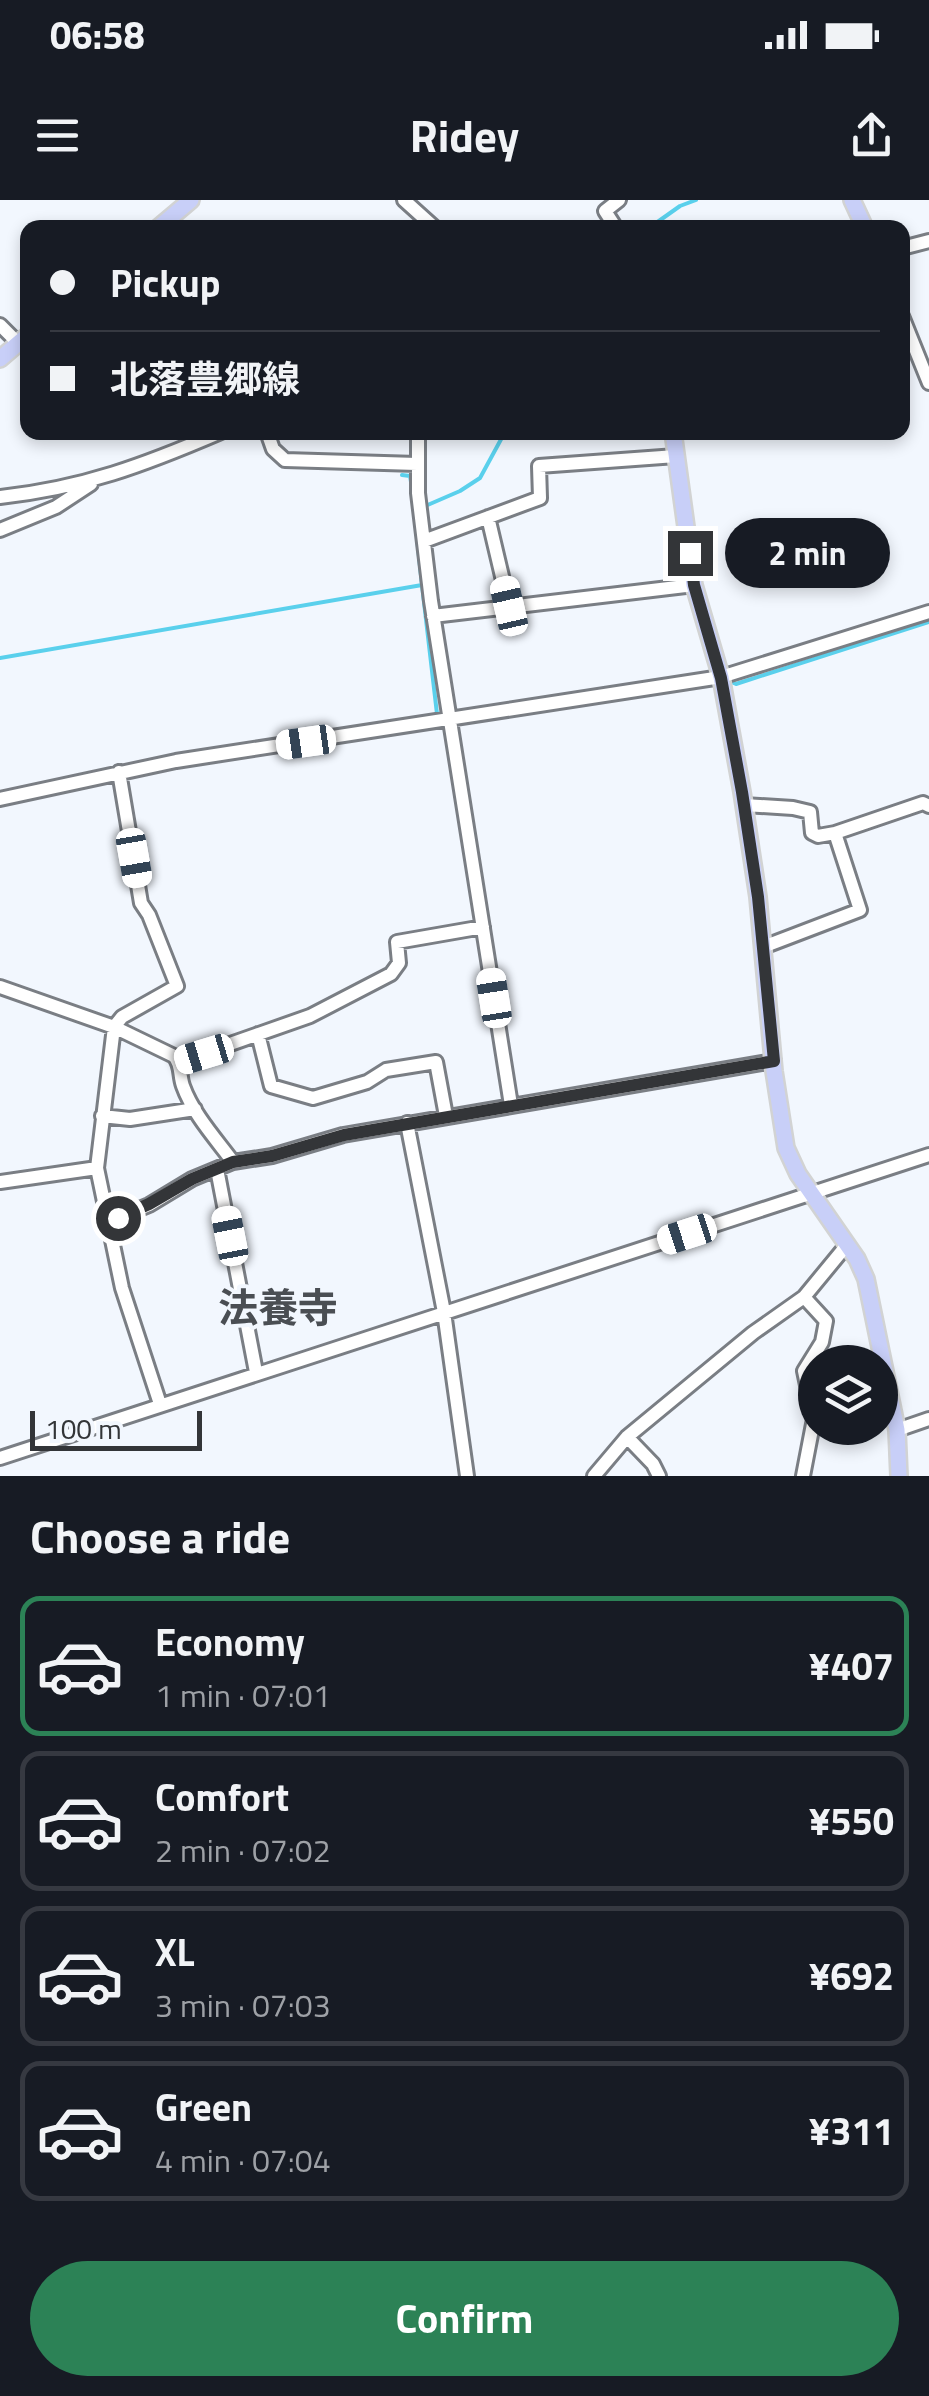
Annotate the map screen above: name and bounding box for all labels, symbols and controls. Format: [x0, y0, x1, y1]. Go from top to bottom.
text: 06:58 [50, 6, 145, 64]
text: Ridey [410, 101, 519, 169]
icon: menu [30, 108, 85, 163]
icon: share [844, 108, 899, 163]
text: Pickup [110, 254, 220, 312]
text: 北落豊郷線 [110, 350, 300, 408]
callout: 2 min [725, 518, 890, 588]
text: 2 min [769, 529, 846, 577]
route end [668, 531, 713, 576]
car [488, 573, 530, 639]
car [274, 723, 338, 761]
car [114, 826, 154, 890]
car [474, 966, 514, 1030]
car [171, 1031, 237, 1077]
route start [96, 1196, 141, 1241]
car [210, 1204, 250, 1268]
car [654, 1210, 720, 1258]
district label: 法養寺 [218, 1277, 338, 1338]
map controls [798, 1345, 898, 1445]
button: layers [798, 1345, 898, 1445]
scale bar [30, 1406, 202, 1450]
text: 100 m [45, 1407, 122, 1450]
text: Choose a ride [30, 1502, 290, 1570]
text: Economy [155, 1613, 305, 1671]
icon: car [35, 1621, 125, 1711]
text: ¥407 [809, 1637, 894, 1695]
text: 1 min · 07:01 [155, 1671, 331, 1719]
text: Comfort [155, 1768, 289, 1826]
icon: car [35, 1776, 125, 1866]
text: ¥550 [809, 1792, 894, 1850]
text: 2 min · 07:02 [155, 1826, 331, 1874]
text: XL [155, 1923, 195, 1981]
icon: car [35, 1931, 125, 2021]
text: ¥692 [809, 1947, 894, 2005]
text: 3 min · 07:03 [155, 1981, 331, 2029]
text: Green [155, 2078, 252, 2136]
icon: car [35, 2086, 125, 2176]
text: ¥311 [809, 2102, 894, 2160]
text: 4 min · 07:04 [155, 2136, 331, 2184]
button: Confirm [30, 2261, 899, 2376]

